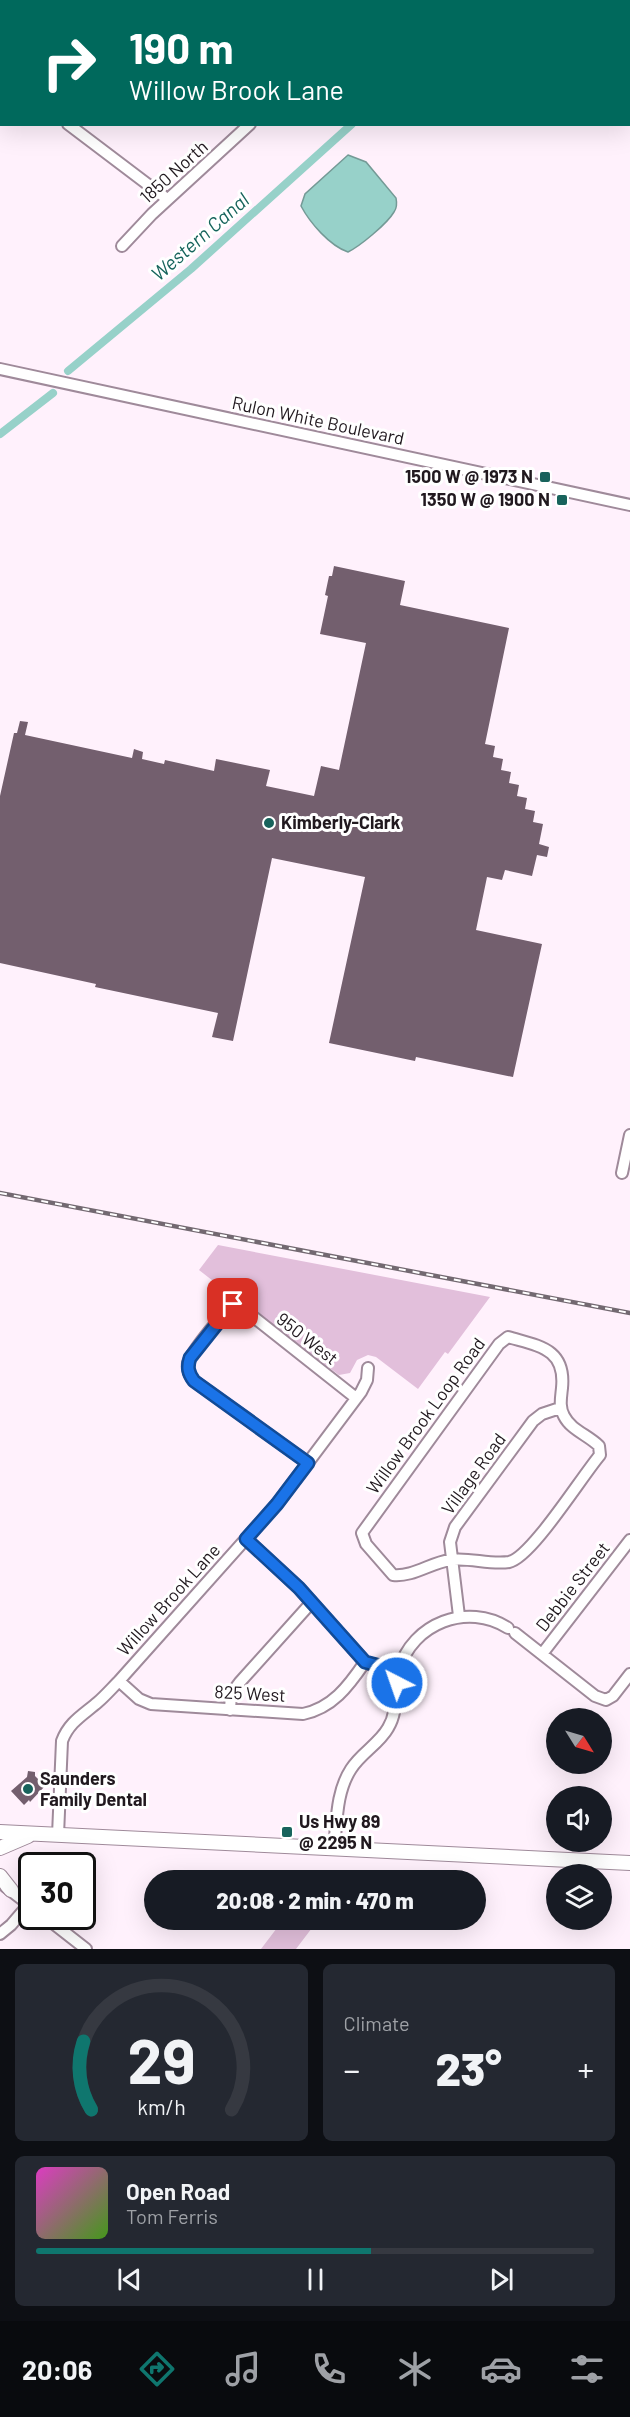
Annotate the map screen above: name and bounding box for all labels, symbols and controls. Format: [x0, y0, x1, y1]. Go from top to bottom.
text: 190 m [129, 22, 234, 72]
icon: right [30, 24, 108, 102]
text: Willow Brook Lane [129, 73, 344, 105]
street label: 1850 North [135, 135, 212, 207]
water label: Western Canal [146, 187, 254, 285]
street label: Rulon White Boulevard [230, 391, 406, 449]
place label: 1500 W @ 1973 N [405, 465, 533, 487]
marker: 1500 W @ 1973 N [538, 470, 552, 484]
place label: 1350 W @ 1900 N [421, 488, 550, 510]
marker: 1350 W @ 1900 N [555, 493, 569, 507]
place label: Kimberly-Clark [281, 811, 401, 833]
marker: Kimberly-Clark [262, 816, 276, 830]
pin [207, 1278, 258, 1329]
icon: arrive [216, 1287, 249, 1320]
street label: 950 West [272, 1307, 343, 1369]
street label: Willow Brook Loop Road [361, 1333, 489, 1498]
street label: Village Road [436, 1428, 510, 1518]
street label: Debbie Street [531, 1537, 614, 1635]
street label: Willow Brook Lane [112, 1539, 224, 1660]
position arrow [365, 1651, 429, 1715]
street label: 825 West [214, 1680, 286, 1706]
north arrow [546, 1708, 612, 1774]
map controls [546, 1708, 612, 1930]
place label: Saunders Family Dental [40, 1767, 147, 1810]
marker: Saunders Family Dental [21, 1782, 35, 1796]
button: sound [546, 1786, 612, 1852]
place label: Us Hwy 89 @ 2295 N [299, 1810, 380, 1853]
marker: Us Hwy 89 @ 2295 N [280, 1825, 294, 1839]
speed limit sign: 30 [18, 1852, 96, 1930]
button: layers [546, 1864, 612, 1930]
text: 20:08 · 2 min · 470 m [216, 1887, 414, 1913]
text: Climate [344, 2011, 410, 2035]
text: 29 [127, 2022, 195, 2096]
text: 23° [436, 2041, 502, 2095]
text: − [344, 2049, 360, 2089]
text: + [577, 2049, 594, 2089]
text: km/h [137, 2094, 186, 2119]
text: Open Road [126, 2178, 230, 2204]
text: Tom Ferris [126, 2204, 218, 2228]
icon: previous [113, 2263, 146, 2296]
icon: pause [299, 2263, 332, 2296]
icon: next [485, 2263, 518, 2296]
icon: directions [136, 2348, 178, 2390]
icon: music [222, 2348, 264, 2390]
icon: phone [308, 2348, 350, 2390]
icon: climate [394, 2348, 436, 2390]
icon: car [480, 2348, 522, 2390]
icon: filters [566, 2348, 608, 2390]
text: 20:06 [22, 2353, 92, 2385]

